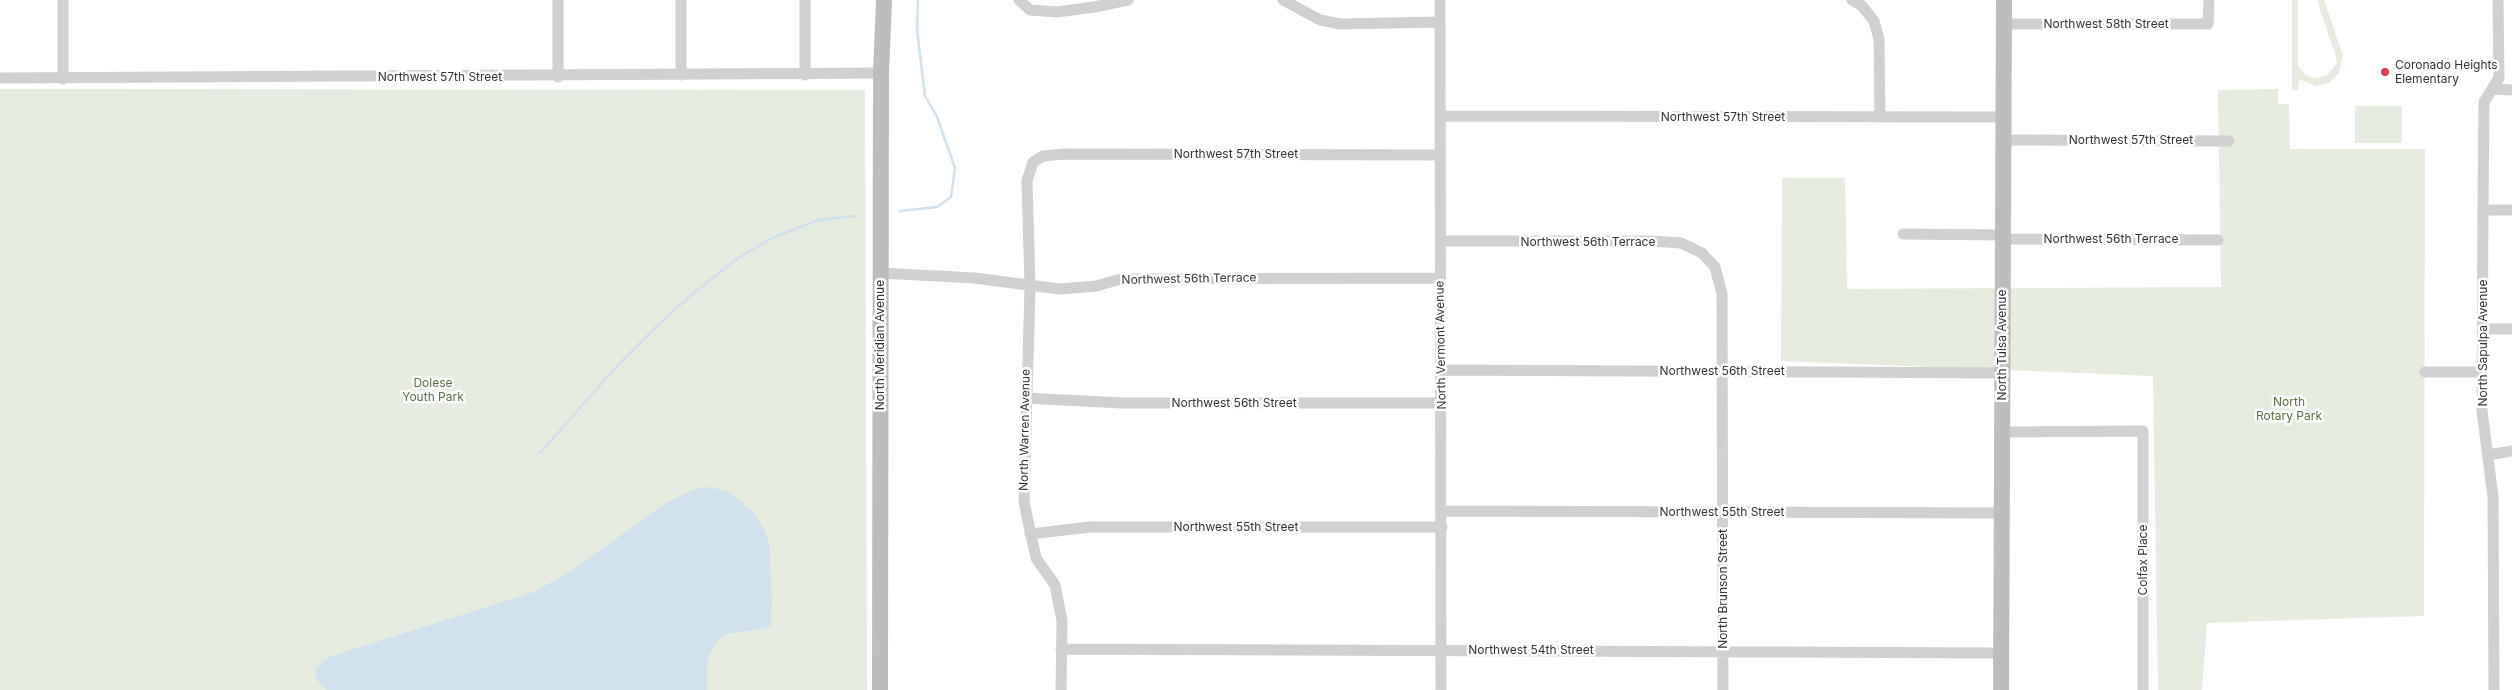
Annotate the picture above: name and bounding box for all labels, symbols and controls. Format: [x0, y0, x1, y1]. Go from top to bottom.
street label: Northwest 58th Street [2043, 17, 2169, 31]
place label: Coronado Heights Elementary [2395, 58, 2498, 86]
marker: Coronado Heights Elementary [2379, 66, 2391, 78]
street label: Northwest 57th Street [378, 70, 502, 84]
street label: Northwest 57th Street [1661, 110, 1785, 124]
street label: Northwest 57th Street [2069, 133, 2193, 147]
street label: Northwest 57th Street [1174, 147, 1298, 161]
street label: Northwest 56th Terrace [2044, 232, 2178, 246]
street label: Northwest 56th Terrace [1521, 235, 1655, 249]
street label: Northwest 56th Terrace [1121, 271, 1257, 287]
street label: North Meridian Avenue [873, 280, 887, 410]
street label: North Vermont Avenue [1433, 280, 1449, 410]
street label: North Sapulpa Avenue [2476, 280, 2490, 406]
street label: North Tulsa Avenue [1995, 290, 2009, 400]
street label: Northwest 56th Street [1659, 364, 1785, 378]
street label: North Warren Avenue [1017, 369, 1033, 491]
park label: Dolese Youth Park [402, 376, 464, 404]
park label: North Rotary Park [2256, 395, 2322, 423]
street label: Northwest 56th Street [1171, 396, 1297, 410]
street label: Northwest 55th Street [1659, 505, 1785, 519]
street label: Northwest 55th Street [1173, 520, 1299, 534]
street label: Colfax Place [2136, 525, 2150, 595]
street label: North Brunson Street [1716, 529, 1730, 649]
street label: Northwest 54th Street [1468, 643, 1594, 657]

